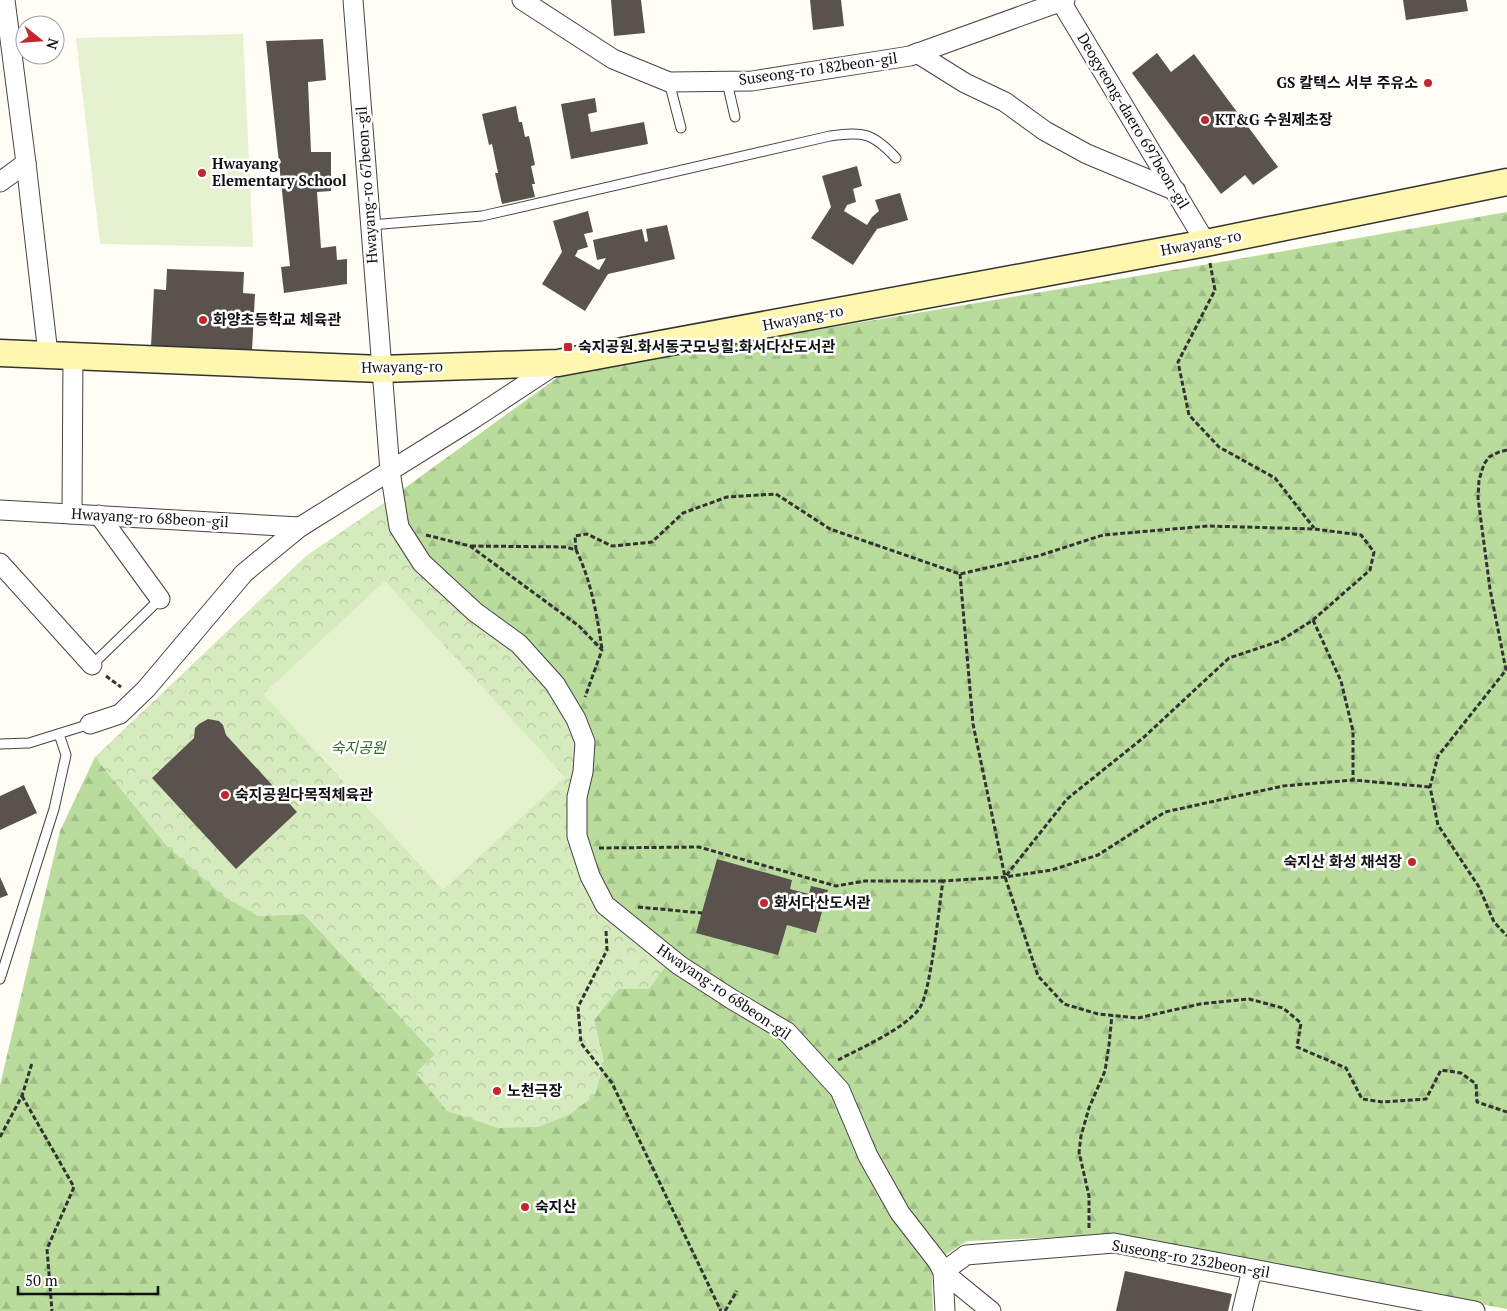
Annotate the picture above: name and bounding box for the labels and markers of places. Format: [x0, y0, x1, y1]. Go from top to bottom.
place label: GS 칼텍스 서부 주유소 [1276, 72, 1418, 92]
marker: GS 칼텍스 서부 주유소 [1422, 77, 1434, 89]
place label: KT&G 수원제초장 [1215, 109, 1333, 129]
marker: KT&G 수원제초장 [1199, 114, 1211, 126]
place label: Hwayang Elementary School [212, 153, 347, 190]
marker: Hwayang Elementary School [196, 167, 208, 179]
place label: 화양초등학교 체육관 [213, 309, 341, 329]
marker: 화양초등학교 체육관 [197, 314, 209, 326]
place label: 숙지공원.화서동굿모닝힐.화서다산도서관 [578, 336, 835, 356]
marker: 숙지공원.화서동굿모닝힐.화서다산도서관 [562, 341, 574, 353]
place label: 숙지공원다목적체육관 [235, 784, 373, 804]
marker: 숙지공원다목적체육관 [219, 789, 231, 801]
place label: 숙지산 화성 채석장 [1283, 851, 1402, 871]
marker: 숙지산 화성 채석장 [1406, 856, 1418, 868]
place label: 화서다산도서관 [774, 892, 871, 912]
marker: 화서다산도서관 [758, 897, 770, 909]
place label: 노천극장 [507, 1080, 562, 1100]
marker: 노천극장 [491, 1085, 503, 1097]
place label: 숙지산 [535, 1196, 577, 1216]
marker: 숙지산 [519, 1201, 531, 1213]

